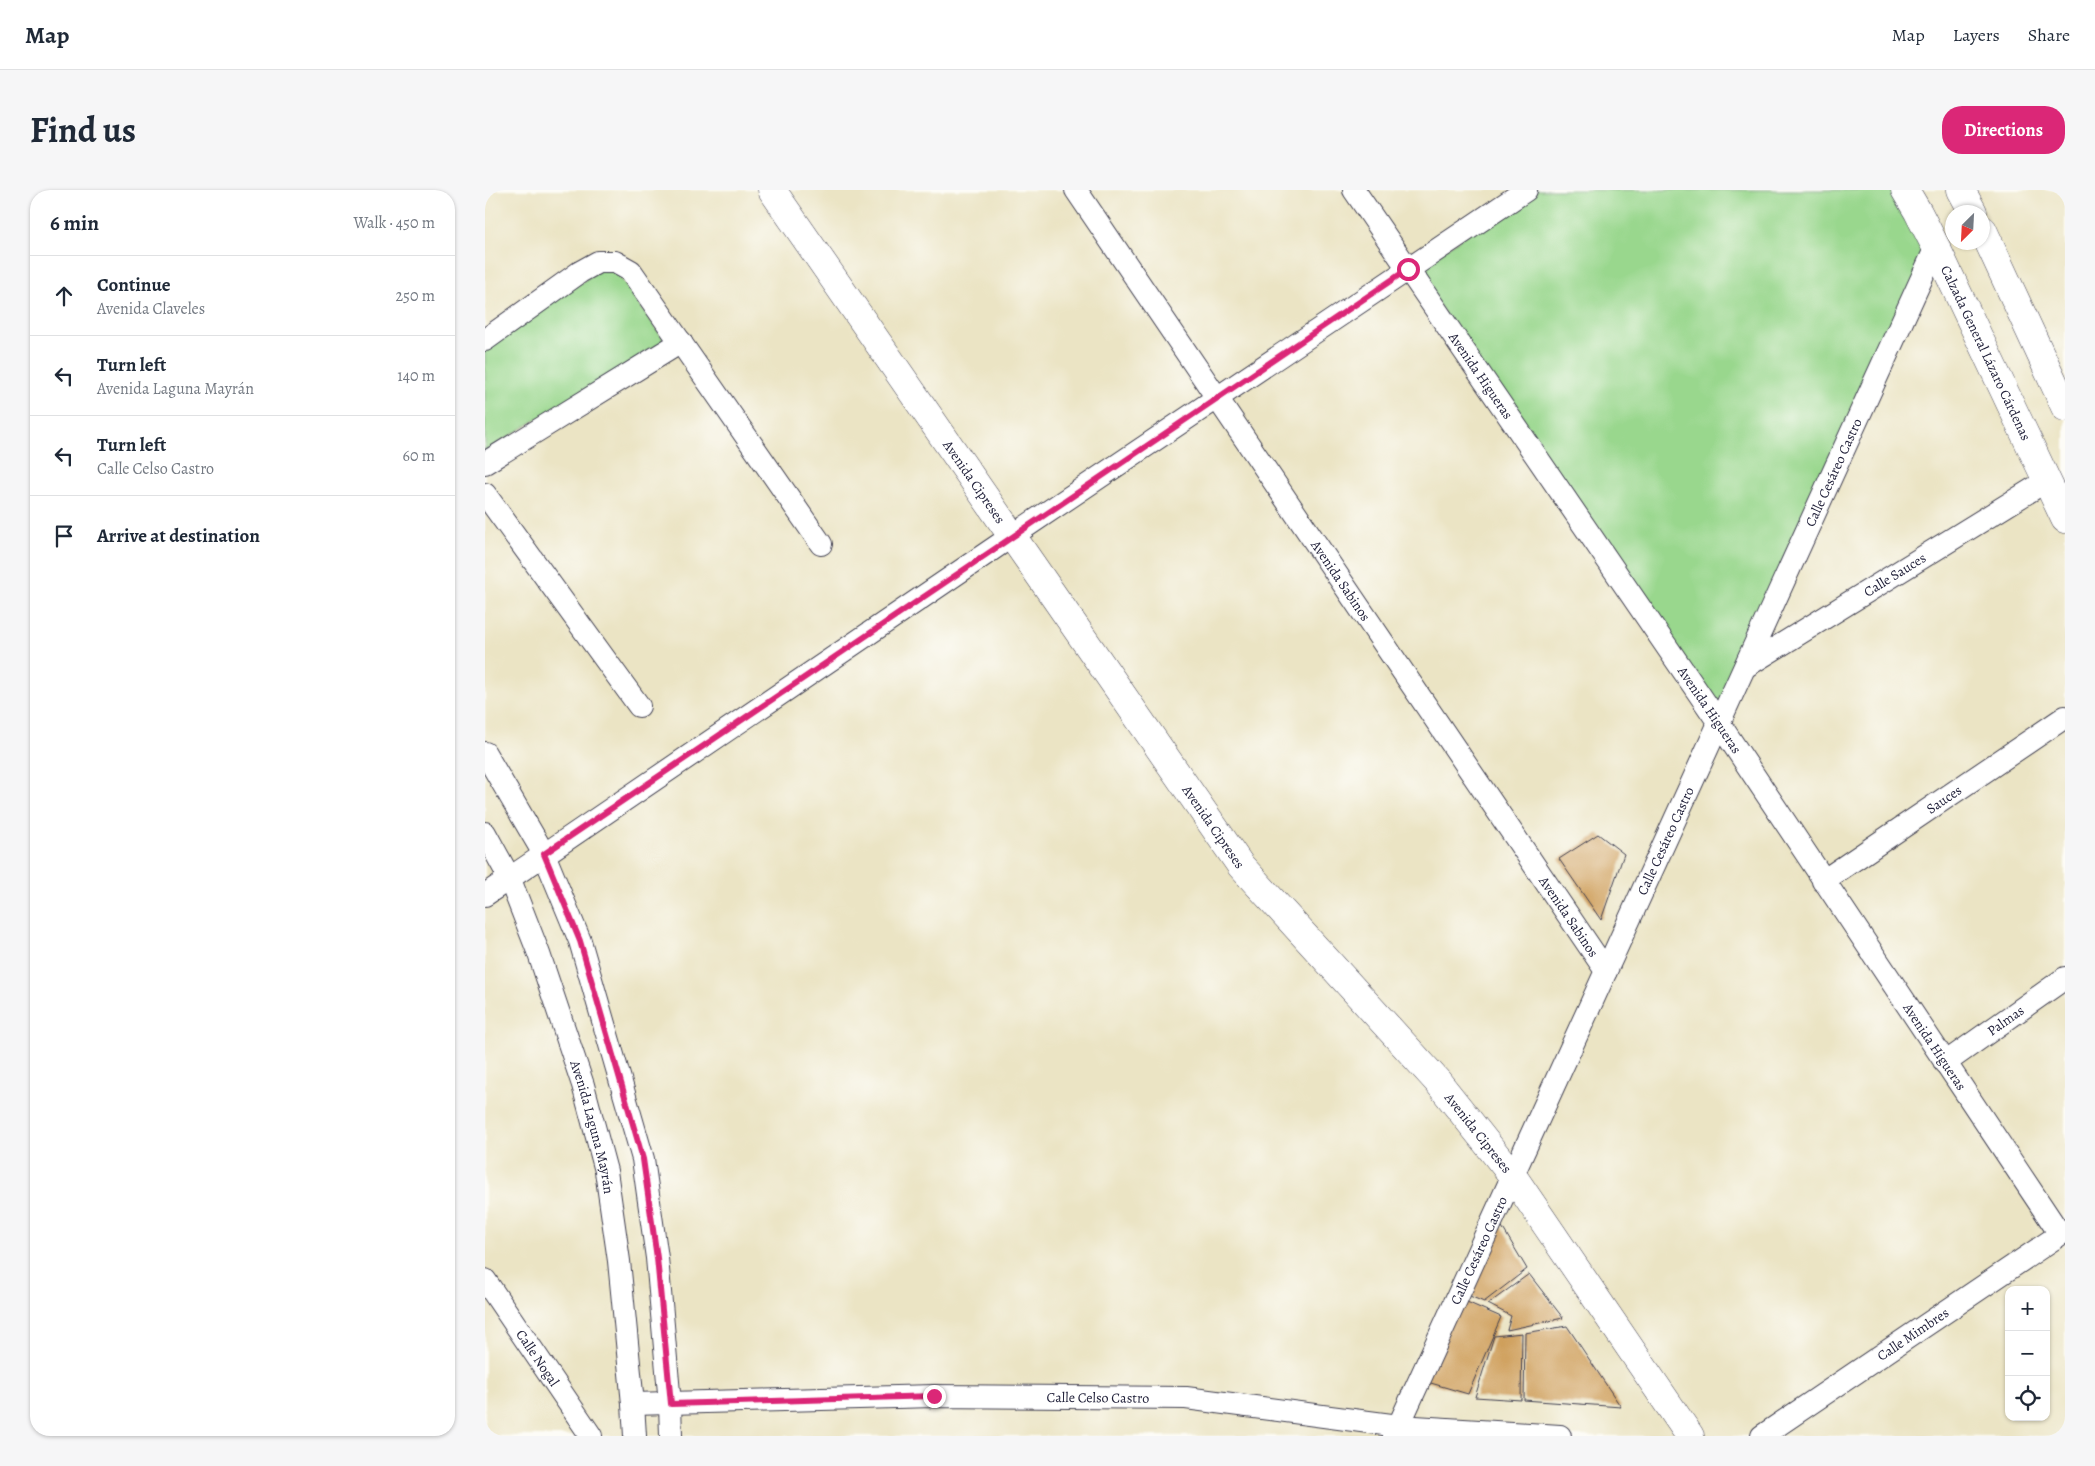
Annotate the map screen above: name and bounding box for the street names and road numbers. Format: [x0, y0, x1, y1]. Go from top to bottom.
street label: Calzada General Lázaro Cárdenas [1936, 262, 2035, 444]
street label: Avenida Higueras [1444, 328, 1517, 423]
street label: Calle Cesáreo Castro [1801, 415, 1867, 530]
street label: Avenida Cipreses [938, 436, 1010, 527]
street label: Avenida Sabinos [1306, 536, 1375, 625]
street label: Calle Sauces [1860, 548, 1930, 601]
street label: Avenida Higueras [1673, 662, 1746, 757]
street label: Avenida Cipreses [1177, 781, 1249, 873]
street label: Sauces [1923, 781, 1966, 818]
street label: Calle Cesáreo Castro [1633, 784, 1699, 898]
street label: Avenida Sabinos [1534, 872, 1603, 961]
street label: Avenida Higueras [1898, 999, 1971, 1094]
street label: Palmas [1983, 1001, 2028, 1040]
street label: Avenida Laguna Mayrán [565, 1057, 618, 1195]
street label: Avenida Cipreses [1440, 1088, 1516, 1177]
street label: Calle Cesáreo Castro [1446, 1193, 1512, 1308]
street label: Calle Mimbres [1873, 1303, 1953, 1365]
street label: Calle Nogal [511, 1326, 564, 1391]
street label: Calle Celso Castro [1047, 1388, 1149, 1408]

